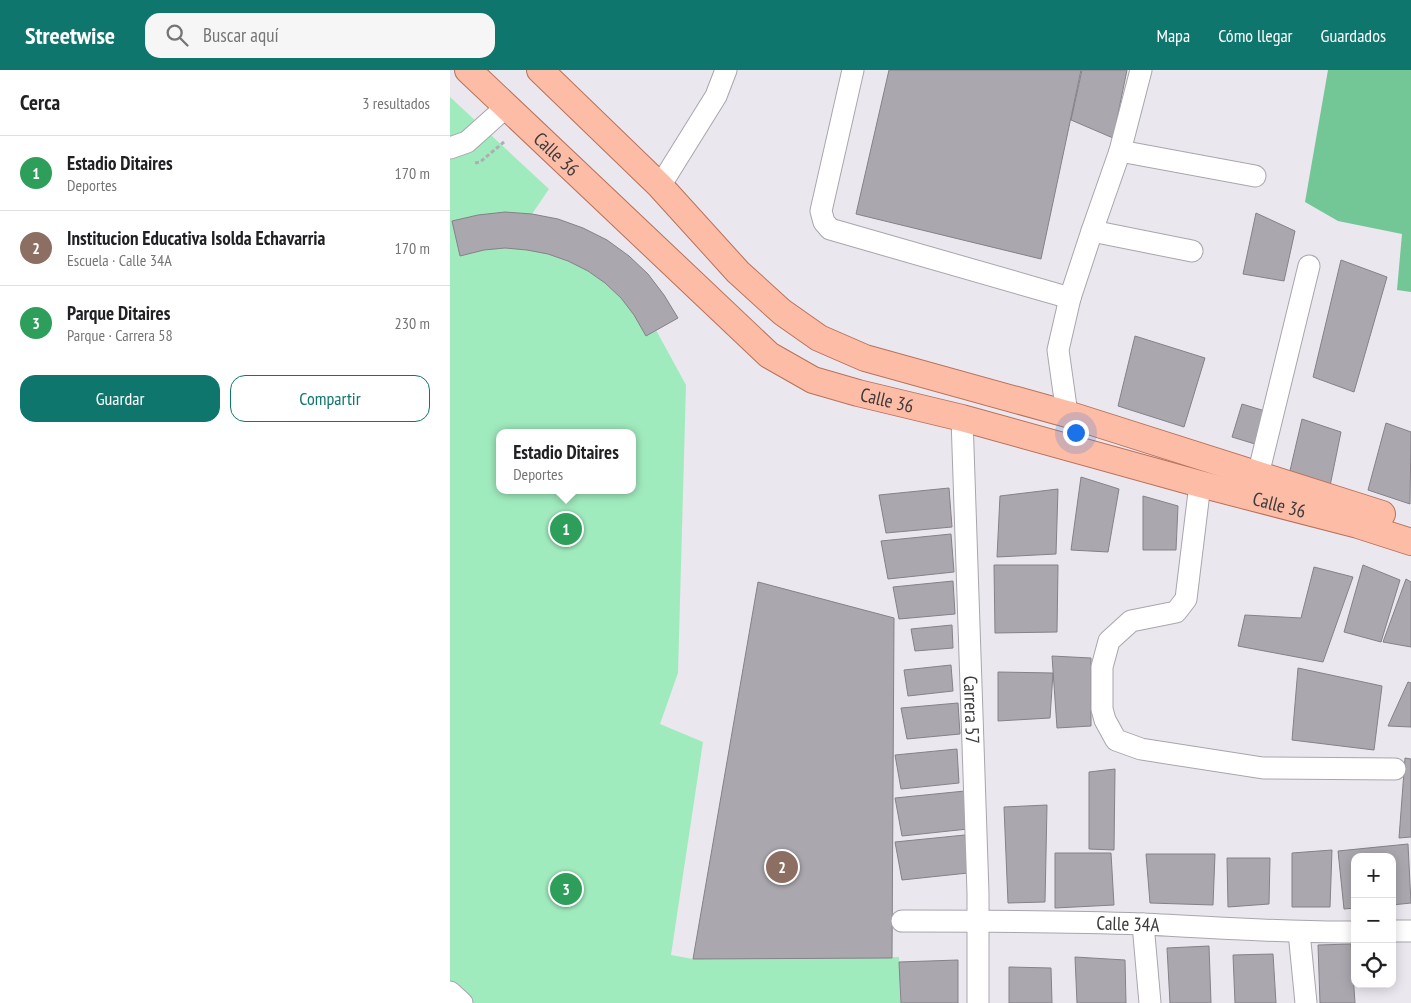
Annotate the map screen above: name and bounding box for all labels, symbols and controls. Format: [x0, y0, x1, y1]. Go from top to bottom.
search box [145, 13, 495, 58]
text: Streetwise [25, 20, 115, 51]
icon: search [163, 21, 191, 49]
text: Buscar aquí [203, 23, 279, 47]
text: Mapa [1156, 24, 1190, 47]
text: Cómo llegar [1218, 24, 1293, 47]
text: Guardados [1321, 24, 1386, 47]
text: Cerca [20, 89, 60, 116]
text: 3 resultados [362, 93, 430, 113]
street label: Calle 36 [529, 127, 584, 181]
text: Estadio Ditaires [67, 151, 173, 175]
text: 1 [32, 163, 40, 183]
text: 170 m [395, 163, 430, 183]
text: Deportes [67, 175, 117, 195]
text: Institucion Educativa Isolda Echavarria [67, 226, 325, 250]
text: 2 [32, 238, 40, 258]
text: 170 m [395, 238, 430, 258]
text: Escuela · Calle 34A [67, 250, 172, 270]
text: Parque Ditaires [67, 301, 170, 325]
text: 3 [32, 313, 40, 333]
text: 230 m [395, 313, 430, 333]
text: Parque · Carrera 58 [67, 325, 173, 345]
button: Guardar [20, 375, 220, 422]
button: Compartir [230, 375, 430, 422]
street label: Calle 36 [858, 382, 916, 418]
your location [1063, 420, 1089, 446]
popup [496, 429, 636, 494]
text: Estadio Ditaires [513, 440, 619, 464]
text: Deportes [513, 464, 563, 484]
street label: Calle 36 [1250, 486, 1309, 523]
pin: 1 [550, 510, 582, 548]
street label: Carrera 57 [959, 675, 985, 744]
pin: 2 [766, 848, 798, 886]
map controls [1351, 853, 1396, 988]
button: + [1351, 853, 1396, 898]
pin: 3 [550, 870, 582, 908]
button: − [1351, 898, 1396, 943]
street label: Calle 34A [1096, 911, 1160, 937]
button: locate [1351, 943, 1396, 988]

